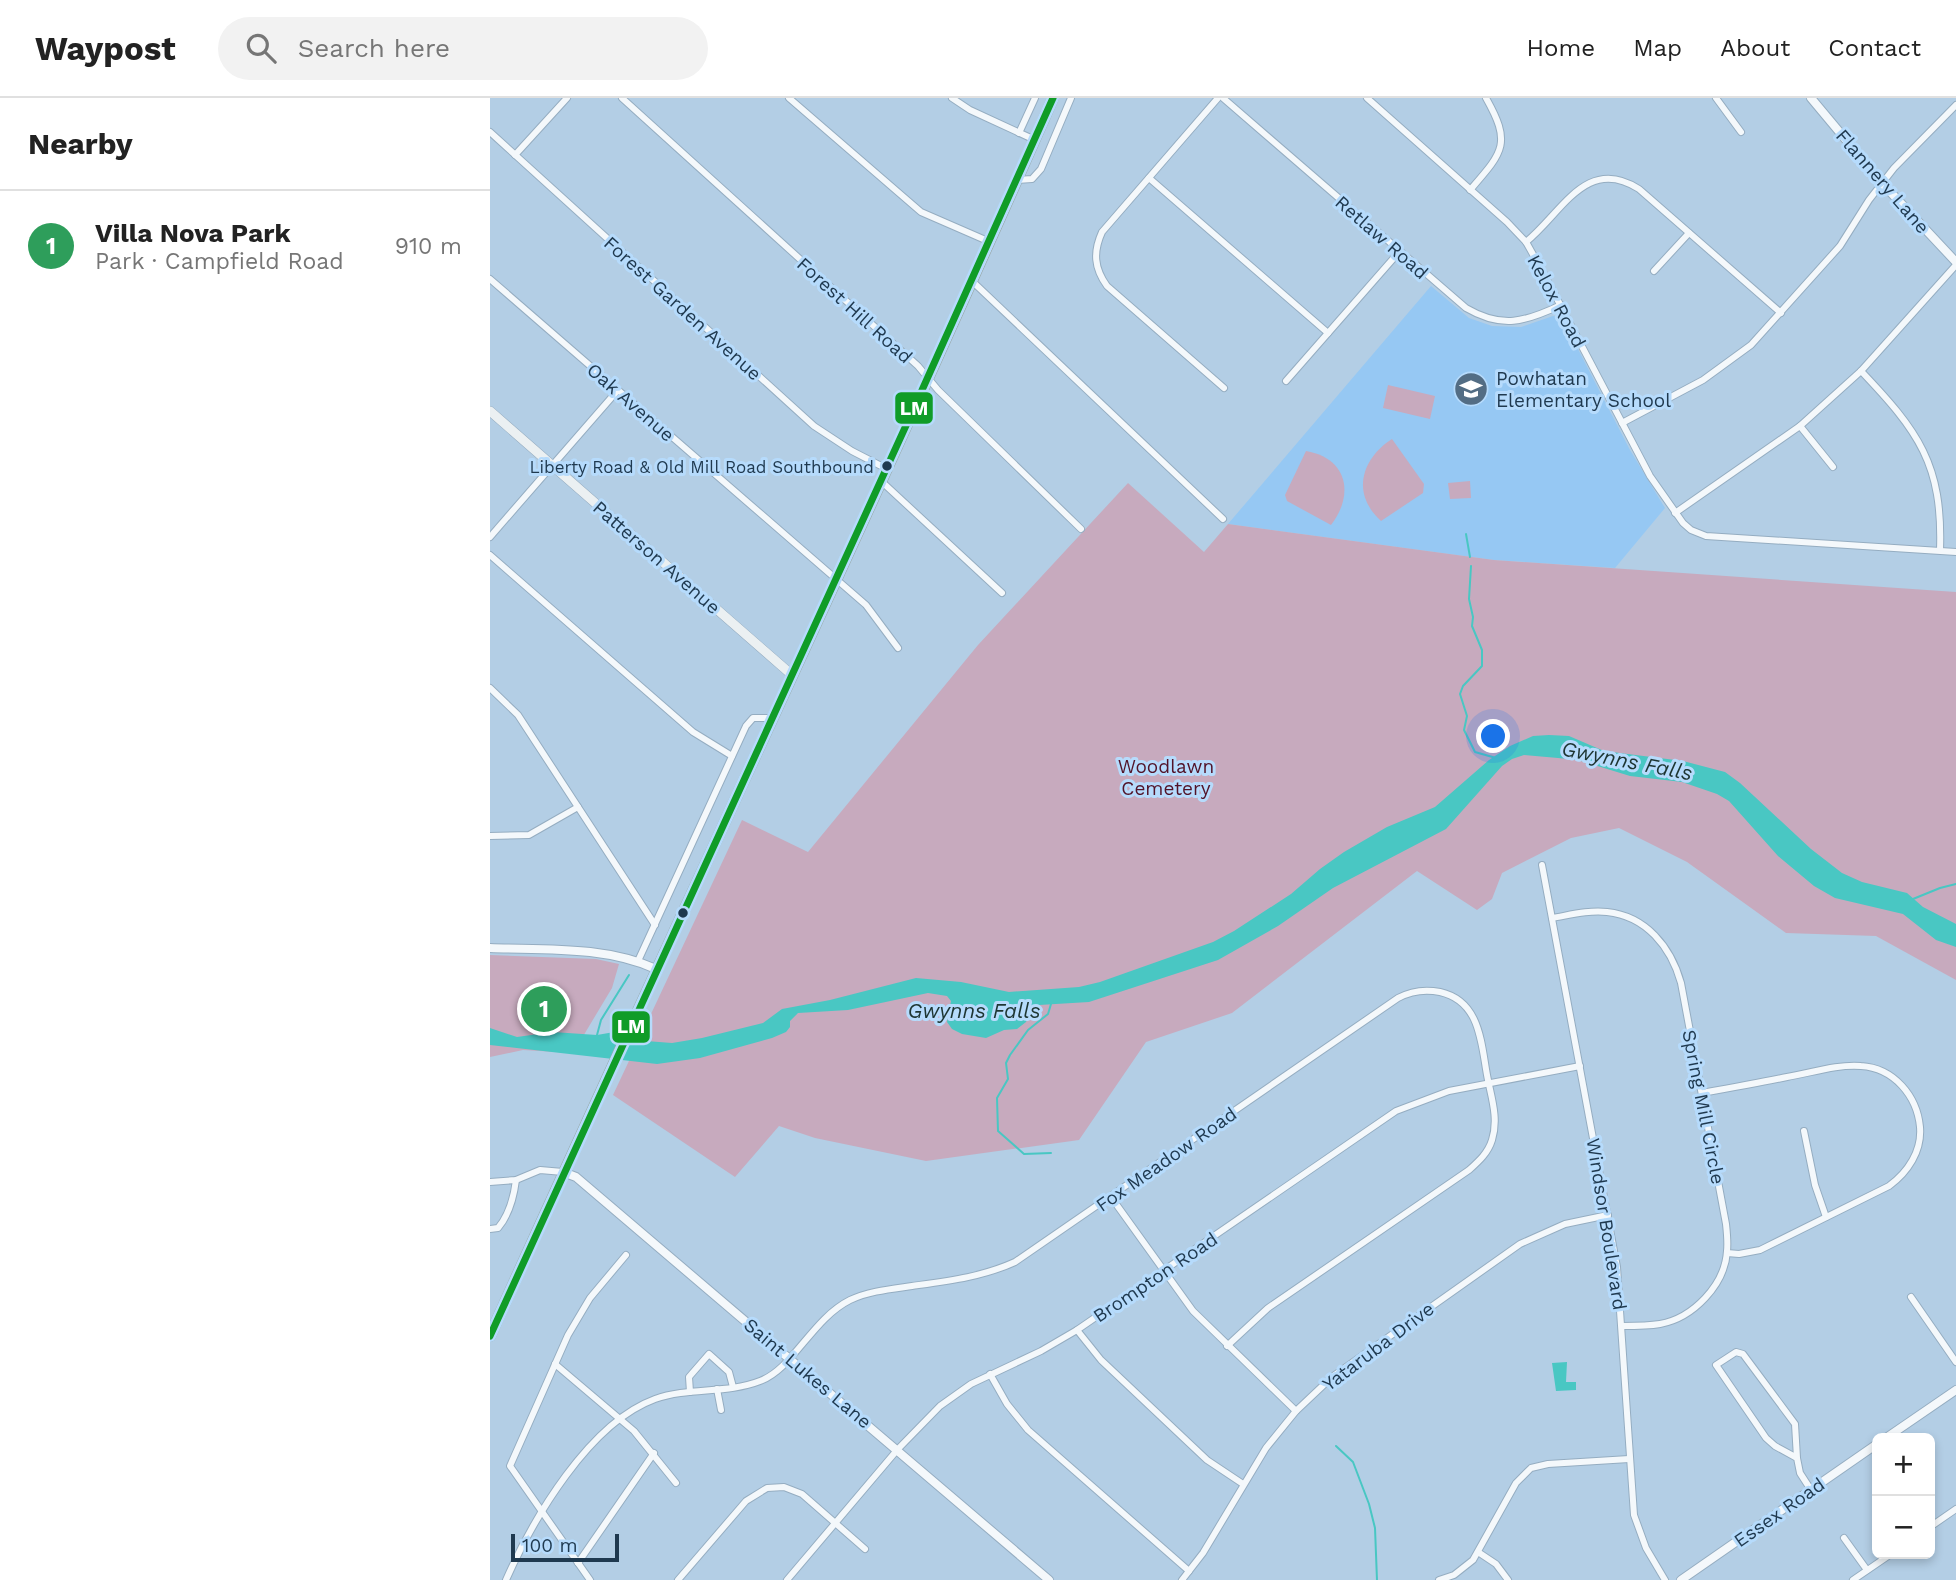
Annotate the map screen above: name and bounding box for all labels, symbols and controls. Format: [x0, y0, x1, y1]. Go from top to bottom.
search box [218, 17, 708, 80]
text: Waypost [35, 29, 176, 68]
icon: search [242, 29, 280, 67]
text: Search here [298, 33, 450, 63]
text: Home [1527, 34, 1595, 62]
text: Map [1633, 34, 1682, 62]
text: About [1720, 34, 1790, 62]
text: Contact [1828, 34, 1921, 62]
street label: Flannery Lane [1831, 124, 1934, 238]
text: Nearby [28, 126, 133, 161]
street label: Retlaw Road [1330, 191, 1433, 284]
text: Villa Nova Park [95, 218, 291, 248]
street label: Forest Garden Avenue [599, 231, 766, 385]
text: 1 [46, 233, 56, 260]
text: 910 m [395, 233, 462, 260]
text: Park · Campfield Road [95, 248, 344, 275]
street label: Kelox Road [1522, 251, 1591, 352]
street label: Forest Hill Road [792, 252, 917, 368]
street label: Oak Avenue [582, 358, 679, 447]
place label: Powhatan Elementary School [1496, 367, 1671, 412]
school or university icon: Powhatan Elementary School [1452, 370, 1490, 408]
line badge: LM [894, 391, 934, 425]
text: LM [900, 397, 928, 420]
place label: Liberty Road & Old Mill Road Southbound [529, 457, 874, 477]
marker: Liberty Road & Old Mill Road Southbound [880, 459, 894, 473]
street label: Patterson Avenue [588, 496, 725, 619]
your location [1476, 719, 1510, 753]
water label: Gwynns Falls [1560, 736, 1695, 785]
park label: Woodlawn Cemetery [1118, 755, 1214, 800]
unlabelled marker [676, 906, 690, 920]
pin: 1 [521, 983, 567, 1035]
water label: Gwynns Falls [908, 998, 1041, 1023]
line badge: LM [611, 1010, 651, 1044]
text: LM [617, 1015, 645, 1038]
street label: Spring Mill Circle [1677, 1028, 1730, 1186]
street label: Fox Meadow Road [1091, 1102, 1241, 1217]
street label: Windsor Boulevard [1582, 1136, 1631, 1312]
street label: Brompton Road [1089, 1227, 1222, 1328]
street label: Yataruba Drive [1318, 1297, 1439, 1396]
street label: Saint Lukes Lane [739, 1313, 876, 1433]
map controls [1872, 1433, 1935, 1559]
button: + [1872, 1433, 1935, 1496]
street label: Essex Road [1730, 1473, 1829, 1552]
button: − [1872, 1496, 1935, 1559]
scale bar [511, 1531, 620, 1563]
text: 100 m [522, 1534, 578, 1557]

